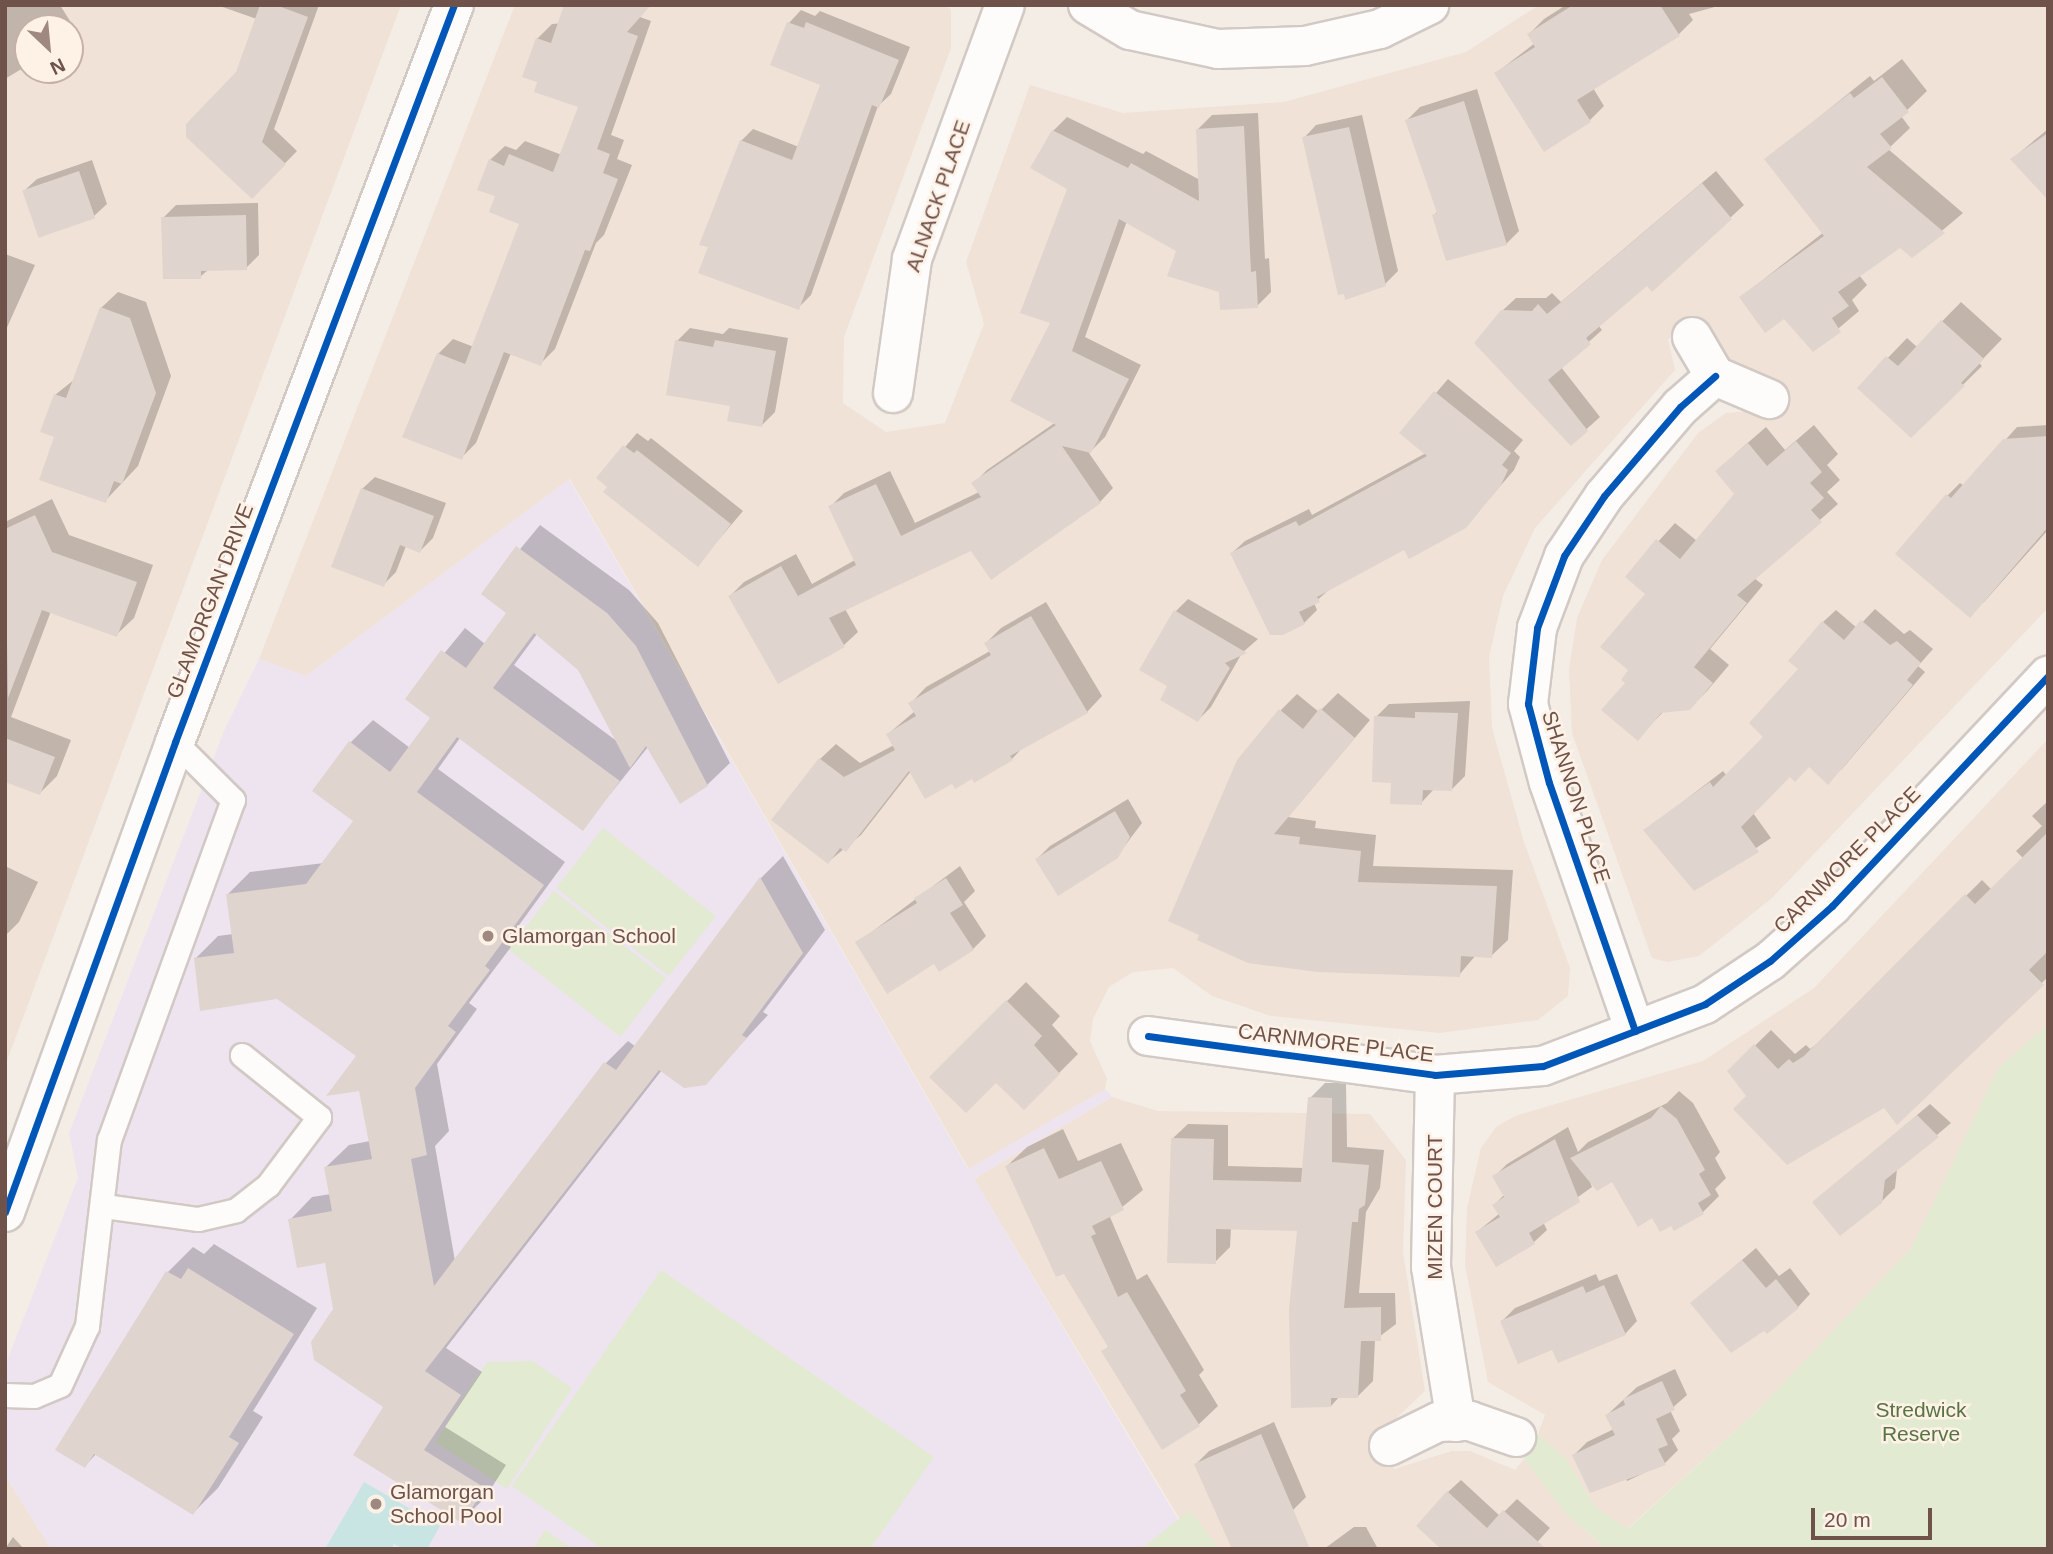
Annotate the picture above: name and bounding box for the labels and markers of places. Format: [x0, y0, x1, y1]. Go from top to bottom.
place label: Glamorgan School [502, 923, 676, 949]
marker: Glamorgan School [480, 928, 496, 944]
place label: Glamorgan School Pool [390, 1479, 502, 1529]
marker: Glamorgan School Pool [368, 1496, 384, 1512]

